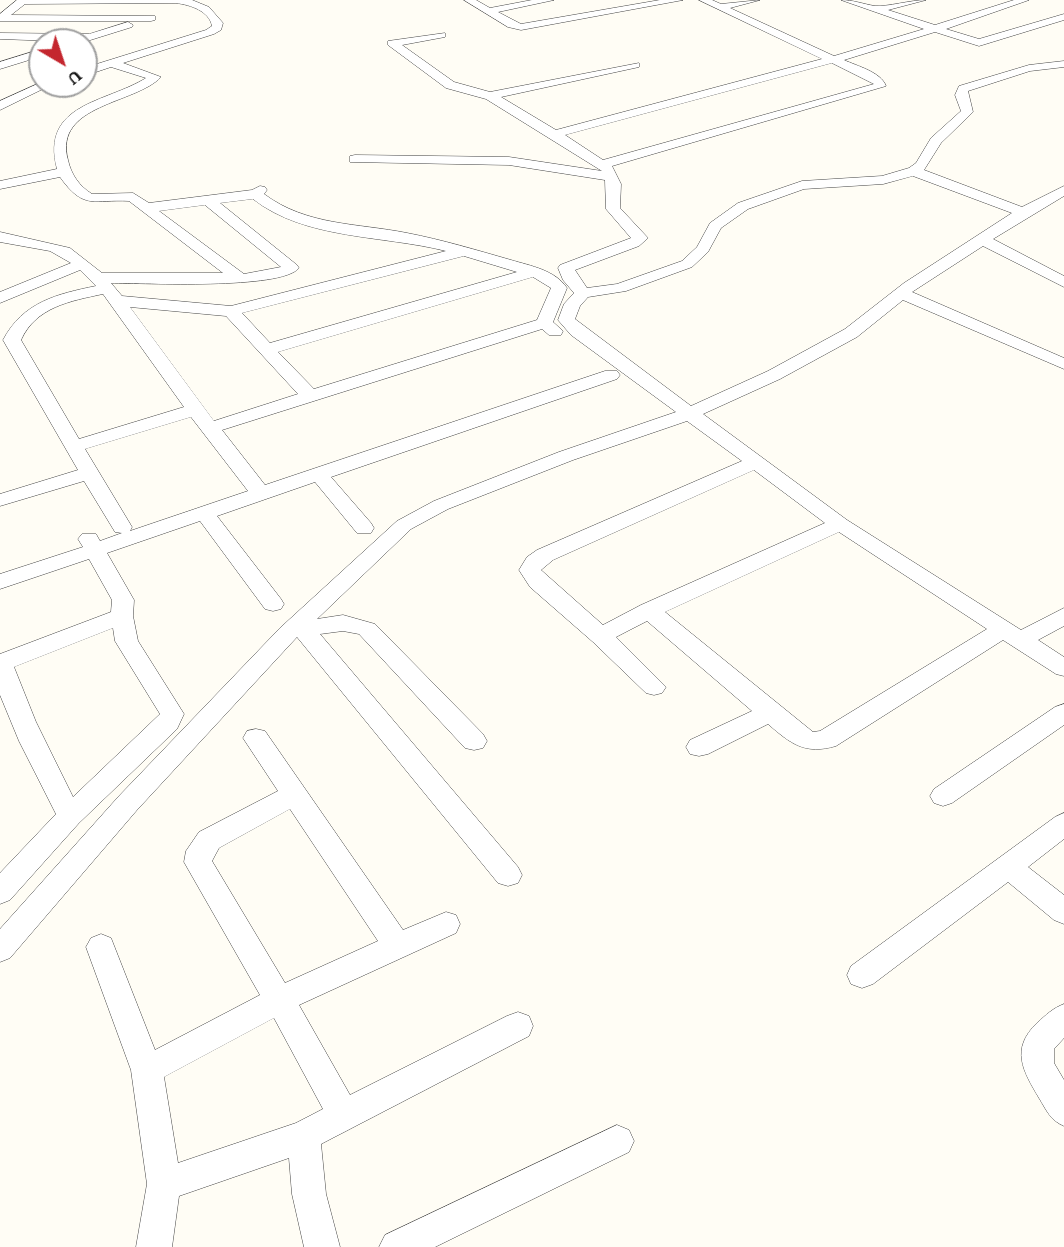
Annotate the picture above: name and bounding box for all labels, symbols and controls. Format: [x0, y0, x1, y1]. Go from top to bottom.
north arrow [28, 28, 98, 98]
text: U [64, 66, 87, 90]

